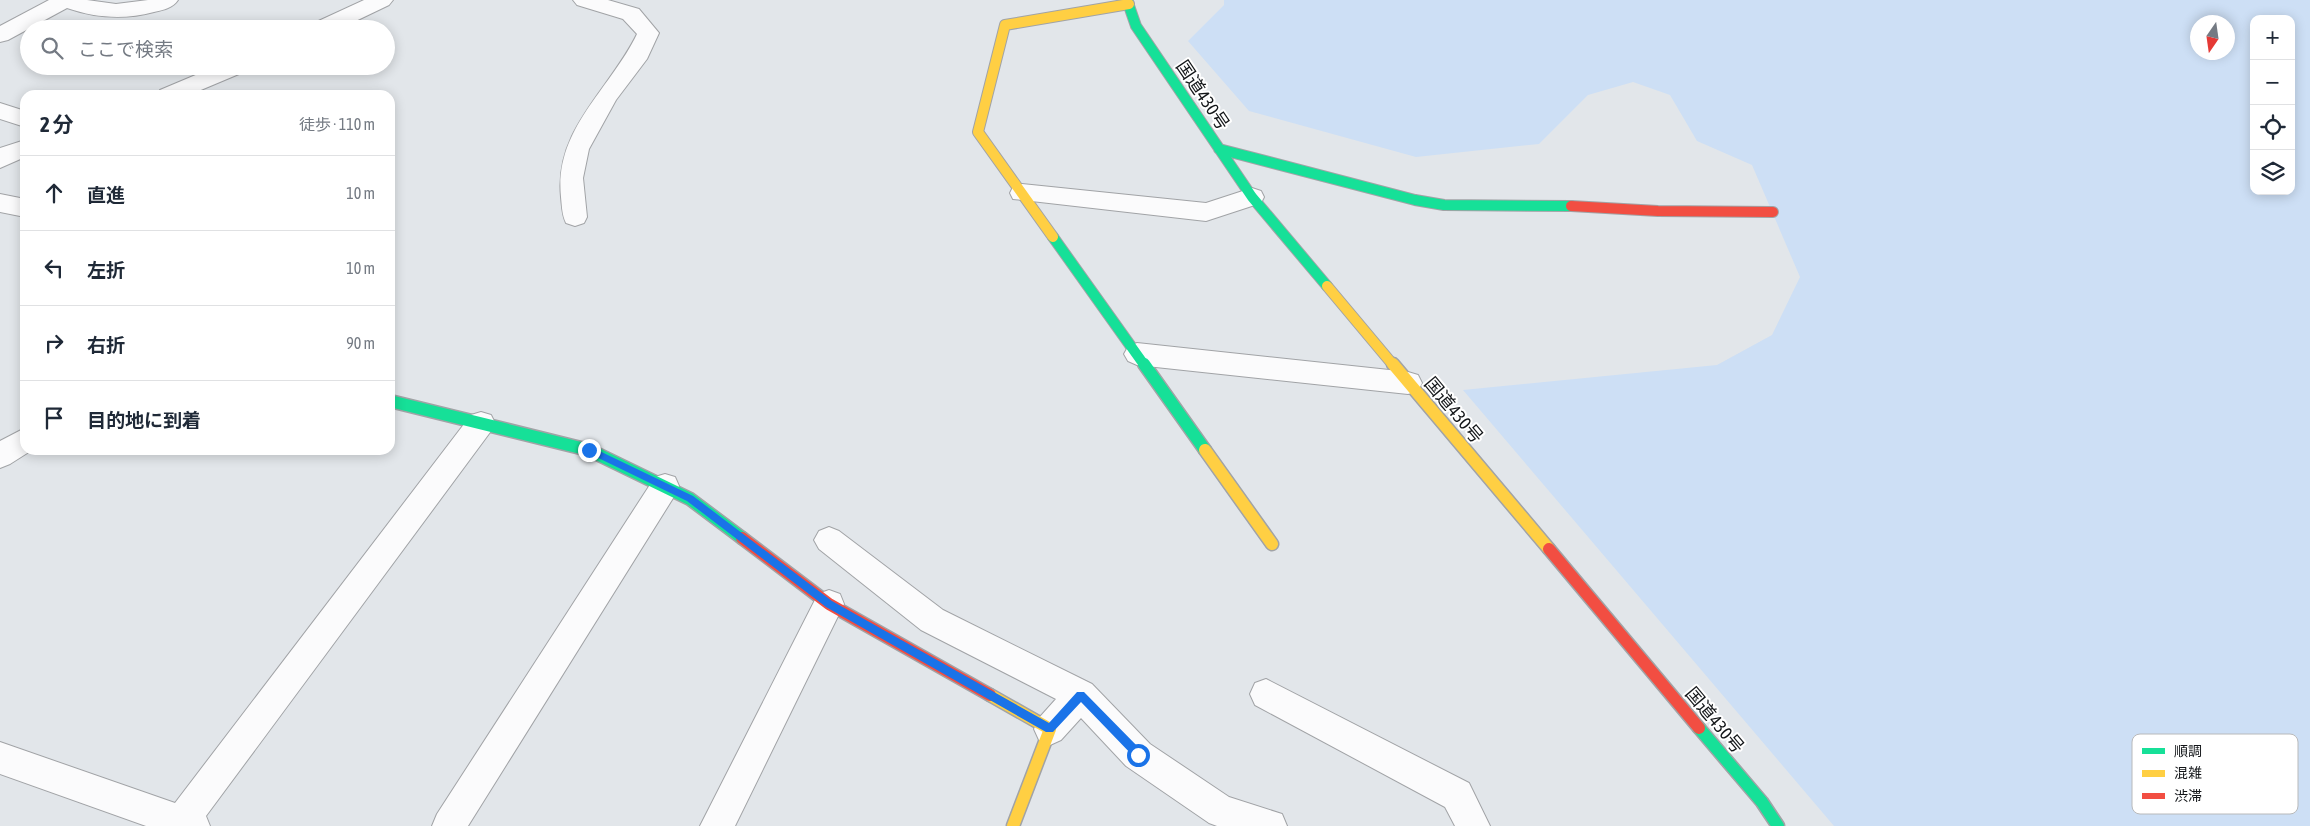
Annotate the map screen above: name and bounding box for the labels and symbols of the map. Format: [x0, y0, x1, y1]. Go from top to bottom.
north arrow [2190, 15, 2235, 60]
street label: 国道430号 [1172, 56, 1234, 134]
street label: 国道430号 [1420, 373, 1488, 447]
route end [578, 439, 601, 462]
street label: 国道430号 [1681, 683, 1749, 757]
legend [2132, 734, 2298, 814]
text: 順調 [2174, 743, 2202, 759]
route start [1127, 744, 1150, 767]
text: 混雑 [2174, 765, 2202, 781]
text: 渋滞 [2174, 788, 2202, 804]

